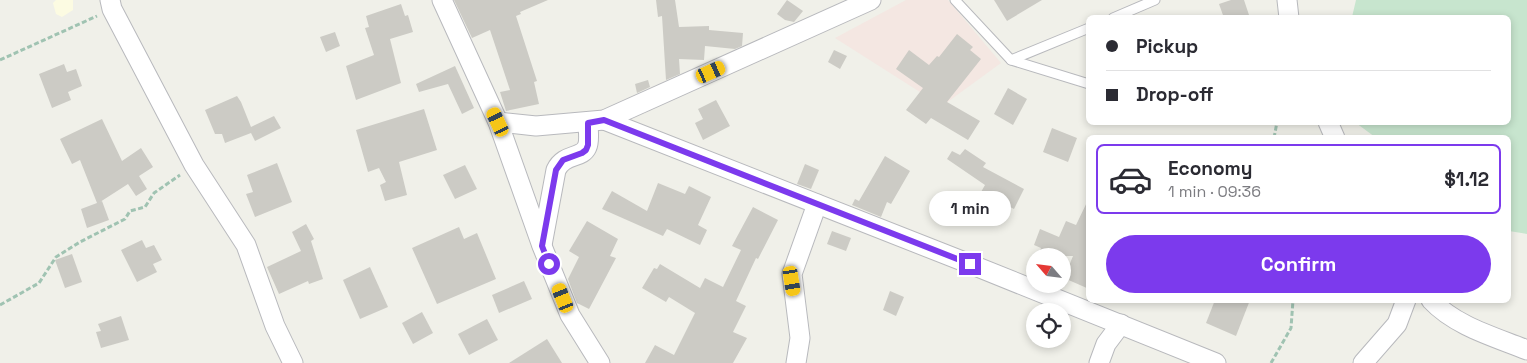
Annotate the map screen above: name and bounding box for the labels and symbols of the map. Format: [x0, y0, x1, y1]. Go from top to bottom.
car [694, 59, 727, 85]
car [484, 105, 511, 139]
callout: 1 min [929, 192, 1011, 226]
north arrow [1026, 248, 1071, 292]
route start [538, 253, 560, 275]
route end [959, 253, 981, 275]
car [782, 265, 801, 297]
car [550, 281, 575, 315]

